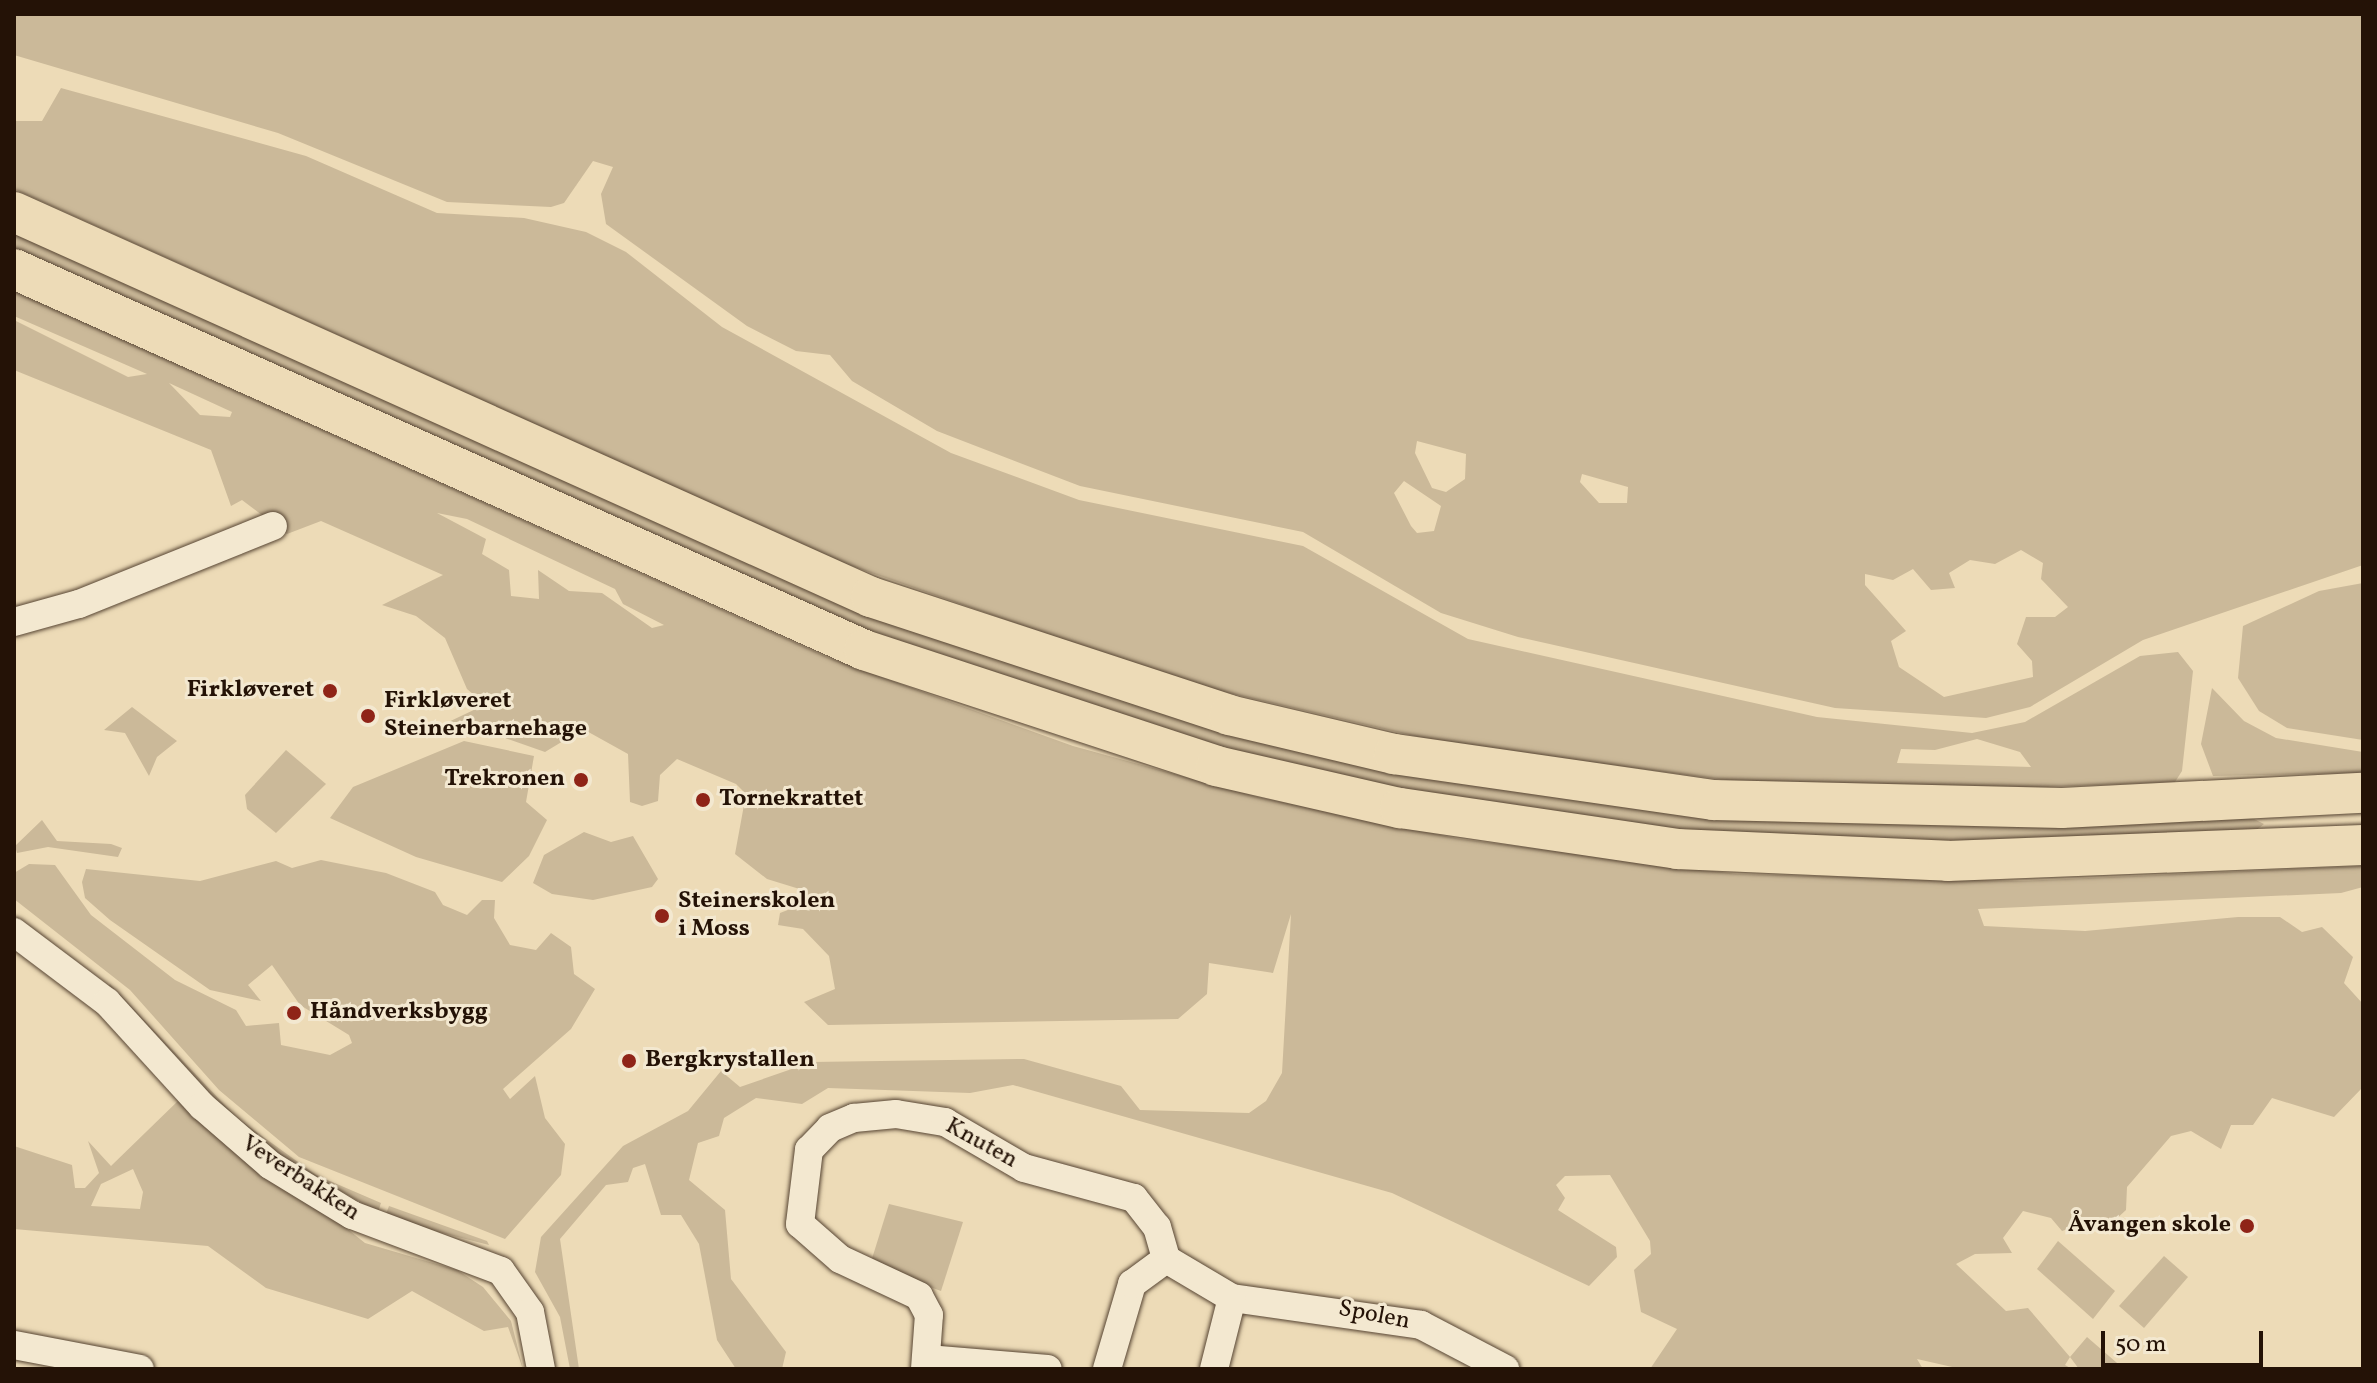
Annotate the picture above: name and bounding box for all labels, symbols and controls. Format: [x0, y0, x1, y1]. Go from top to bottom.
place label: Firkløveret [187, 677, 314, 705]
marker: Firkløveret [321, 682, 339, 700]
place label: Firkløveret Steinerbarnehage [384, 688, 587, 744]
marker: Firkløveret Steinerbarnehage [359, 707, 377, 725]
place label: Trekronen [444, 766, 565, 794]
marker: Trekronen [572, 771, 590, 789]
place label: Tornekrattet [719, 786, 863, 814]
marker: Tornekrattet [694, 791, 712, 809]
place label: Steinerskolen i Moss [678, 888, 835, 944]
marker: Steinerskolen i Moss [653, 907, 671, 925]
place label: Håndverksbygg [310, 999, 488, 1027]
marker: Håndverksbygg [285, 1004, 303, 1022]
place label: Bergkrystallen [645, 1047, 815, 1075]
marker: Bergkrystallen [620, 1052, 638, 1070]
street label: Knuten [940, 1112, 1022, 1176]
street label: Veverbakken [235, 1130, 365, 1228]
place label: Åvangen skole [2068, 1212, 2231, 1240]
marker: Åvangen skole [2238, 1217, 2256, 1235]
street label: Spolen [1336, 1295, 1412, 1337]
scale bar [2105, 1315, 2267, 1365]
text: 50 m [2115, 1328, 2167, 1362]

